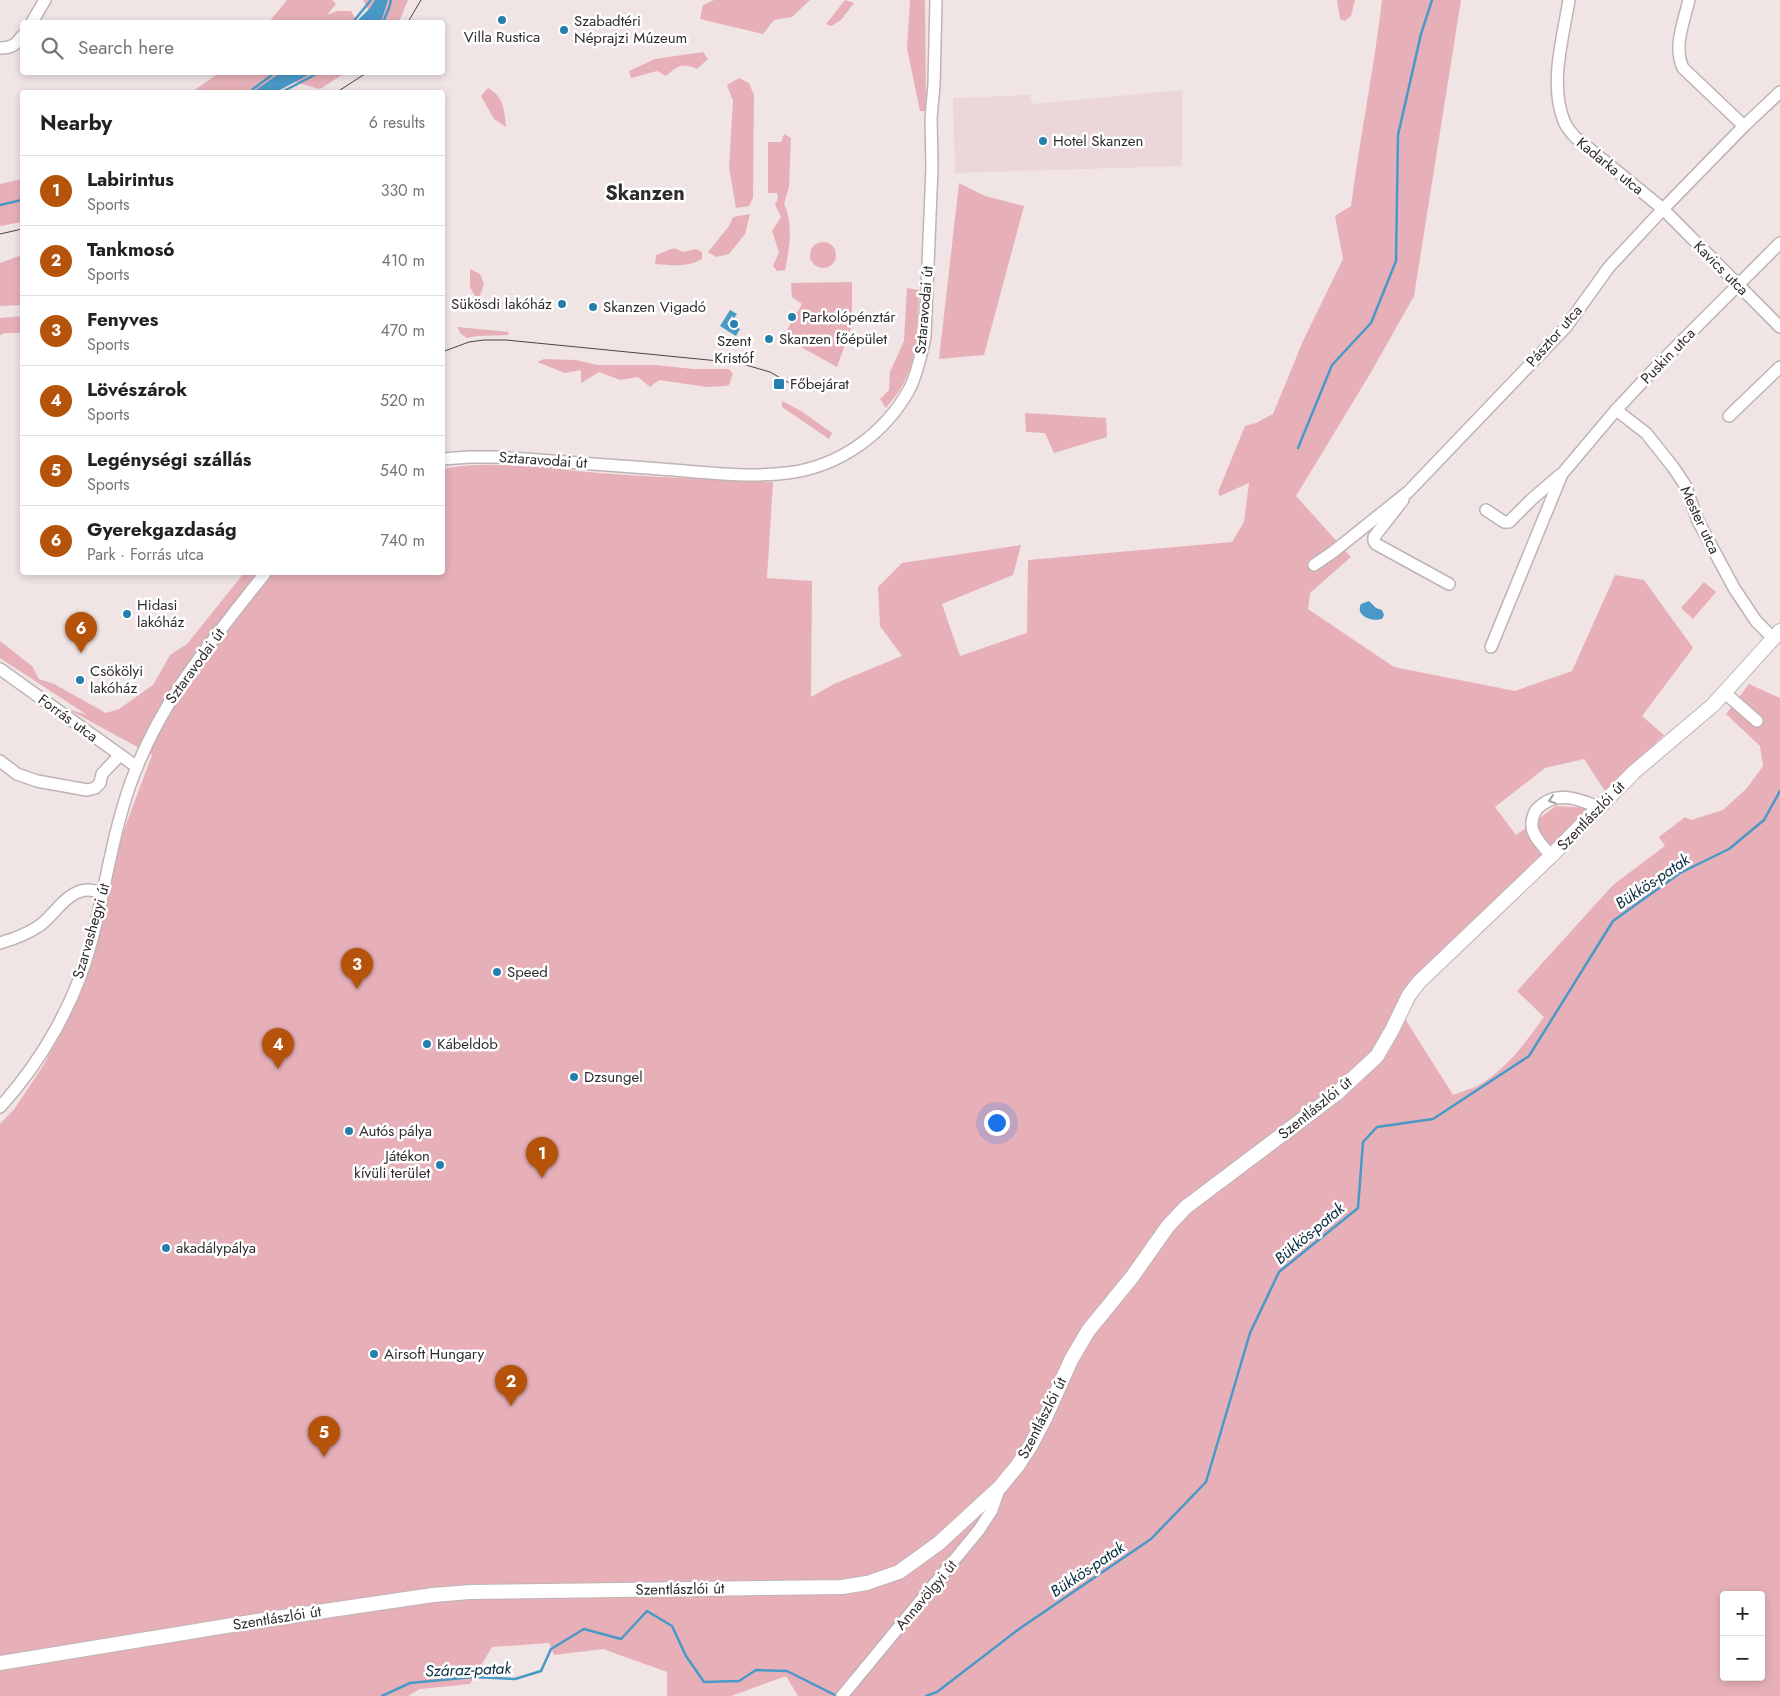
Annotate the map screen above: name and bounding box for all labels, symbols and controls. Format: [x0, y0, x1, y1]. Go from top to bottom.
place label: Szabadtéri Néprajzi Múzeum [574, 10, 687, 49]
marker: Villa Rustica [496, 14, 508, 26]
search box [20, 20, 445, 75]
marker: Szabadtéri Néprajzi Múzeum [558, 24, 570, 36]
place label: Villa Rustica [464, 26, 540, 48]
icon: search [38, 34, 66, 62]
text: Search here [78, 34, 174, 61]
text: Nearby [40, 108, 112, 138]
text: 6 results [369, 111, 425, 134]
place label: Hotel Skanzen [1053, 130, 1143, 152]
street label: Kadarka utca [1572, 132, 1648, 200]
marker: Hotel Skanzen [1037, 135, 1049, 147]
text: Labirintus [87, 166, 174, 193]
text: 1 [52, 179, 60, 202]
text: 330 m [381, 179, 425, 202]
district label: Skanzen [605, 179, 685, 208]
text: Sports [87, 193, 129, 216]
text: Tankmosó [87, 236, 175, 263]
street label: Kavics utca [1689, 236, 1753, 300]
text: 2 [51, 249, 61, 272]
text: 410 m [382, 249, 425, 272]
text: Sports [87, 263, 129, 286]
street label: Sztaravodai út [909, 265, 939, 355]
place label: Sükösdi lakóház [451, 293, 552, 315]
place label: Skanzen Vigadó [603, 296, 706, 318]
marker: Sükösdi lakóház [556, 298, 568, 310]
street label: Pásztor utca [1521, 300, 1587, 372]
marker: Skanzen Vigadó [587, 301, 599, 313]
text: Fenyves [87, 306, 158, 333]
place label: Parkolópénztár [802, 306, 896, 328]
marker: Parkolópénztár [786, 311, 798, 323]
marker: Szent Kristóf [728, 318, 740, 330]
text: 3 [51, 319, 61, 342]
text: 470 m [380, 319, 425, 342]
street label: Puskin utca [1636, 323, 1700, 389]
place label: Skanzen főépület [779, 328, 887, 350]
place label: Szent Kristóf [714, 330, 755, 369]
text: Sports [87, 333, 129, 356]
marker: Skanzen főépület [763, 333, 775, 345]
place label: Főbejárat [790, 373, 849, 395]
text: Lövészárok [87, 376, 187, 403]
marker: Főbejárat [772, 377, 786, 391]
text: 4 [50, 389, 62, 412]
text: 520 m [380, 389, 425, 412]
text: Sports [87, 403, 129, 426]
text: Legénységi szállás [87, 446, 251, 473]
street label: Sztaravodai út [498, 446, 588, 474]
text: 5 [51, 459, 61, 482]
text: 540 m [380, 459, 425, 482]
text: Sports [87, 473, 129, 496]
street label: Mester utca [1675, 482, 1725, 558]
text: Gyerekgazdaság [87, 516, 237, 543]
text: 6 [51, 529, 61, 552]
text: 740 m [380, 529, 425, 552]
text: Park · Forrás utca [87, 543, 204, 566]
place label: Hidasi lakóház [137, 594, 184, 633]
marker: Hidasi lakóház [121, 608, 133, 620]
pin: 6 [65, 612, 97, 653]
street label: Sztaravodai út [160, 623, 230, 708]
place label: Csökölyi lakóház [90, 660, 143, 699]
marker: Csökölyi lakóház [74, 674, 86, 686]
street label: Forrás utca [34, 689, 102, 747]
street label: Szentlászlói út [1552, 776, 1630, 856]
one-way arrow [1548, 794, 1556, 804]
water label: Bükkös-patak [1610, 847, 1695, 915]
street label: Szarvashegyi út [67, 880, 115, 981]
pin: 3 [341, 948, 373, 989]
place label: Speed [507, 961, 548, 983]
marker: Speed [491, 966, 503, 978]
pin: 4 [262, 1028, 294, 1069]
place label: Kábeldob [437, 1033, 498, 1055]
marker: Kábeldob [421, 1038, 433, 1050]
place label: Dzsungel [584, 1066, 643, 1088]
marker: Dzsungel [568, 1071, 580, 1083]
street label: Szentlászlói út [1273, 1071, 1357, 1145]
your location [984, 1110, 1010, 1136]
place label: Autós pálya [359, 1120, 432, 1142]
marker: Autós pálya [343, 1125, 355, 1137]
pin: 1 [526, 1137, 558, 1178]
place label: Játékon kívüli terület [354, 1145, 430, 1184]
marker: Játékon kívüli terület [434, 1159, 446, 1171]
water label: Bükkös-patak [1269, 1196, 1350, 1270]
place label: akadálypálya [176, 1237, 256, 1259]
marker: akadálypálya [160, 1242, 172, 1254]
place label: Airsoft Hungary [384, 1343, 484, 1365]
marker: Airsoft Hungary [368, 1348, 380, 1360]
pin: 2 [495, 1365, 527, 1406]
street label: Szentlászlói út [1012, 1373, 1072, 1463]
pin: 5 [308, 1416, 340, 1457]
water label: Bükkös-patak [1045, 1535, 1130, 1603]
street label: Annavölgyi út [890, 1555, 962, 1635]
street label: Szentlászlói út [635, 1577, 725, 1601]
map controls [1720, 1591, 1765, 1681]
button: + [1720, 1591, 1765, 1636]
street label: Szentlászlói út [231, 1600, 323, 1636]
button: − [1720, 1636, 1765, 1681]
water label: Száraz-patak [425, 1656, 513, 1682]

